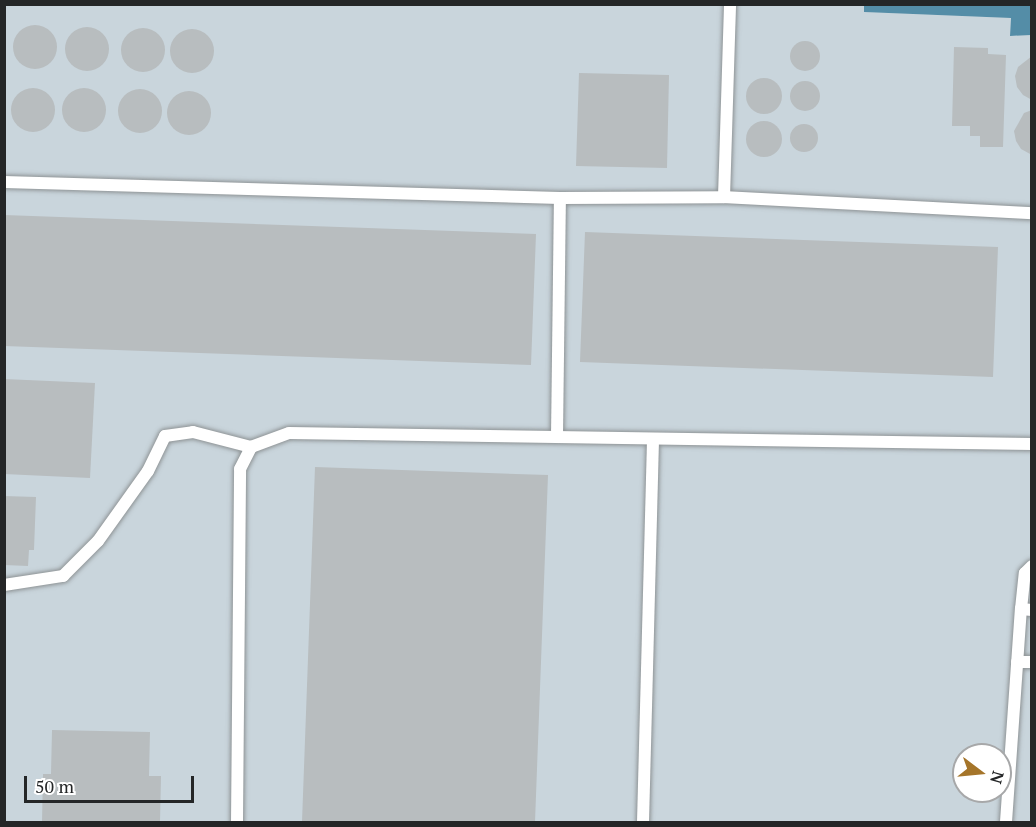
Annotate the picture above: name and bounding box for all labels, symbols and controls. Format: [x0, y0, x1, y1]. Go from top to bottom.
north arrow [952, 743, 1012, 803]
scale bar [27, 764, 196, 802]
text: N [985, 769, 1010, 786]
text: 50 m [35, 774, 74, 798]

